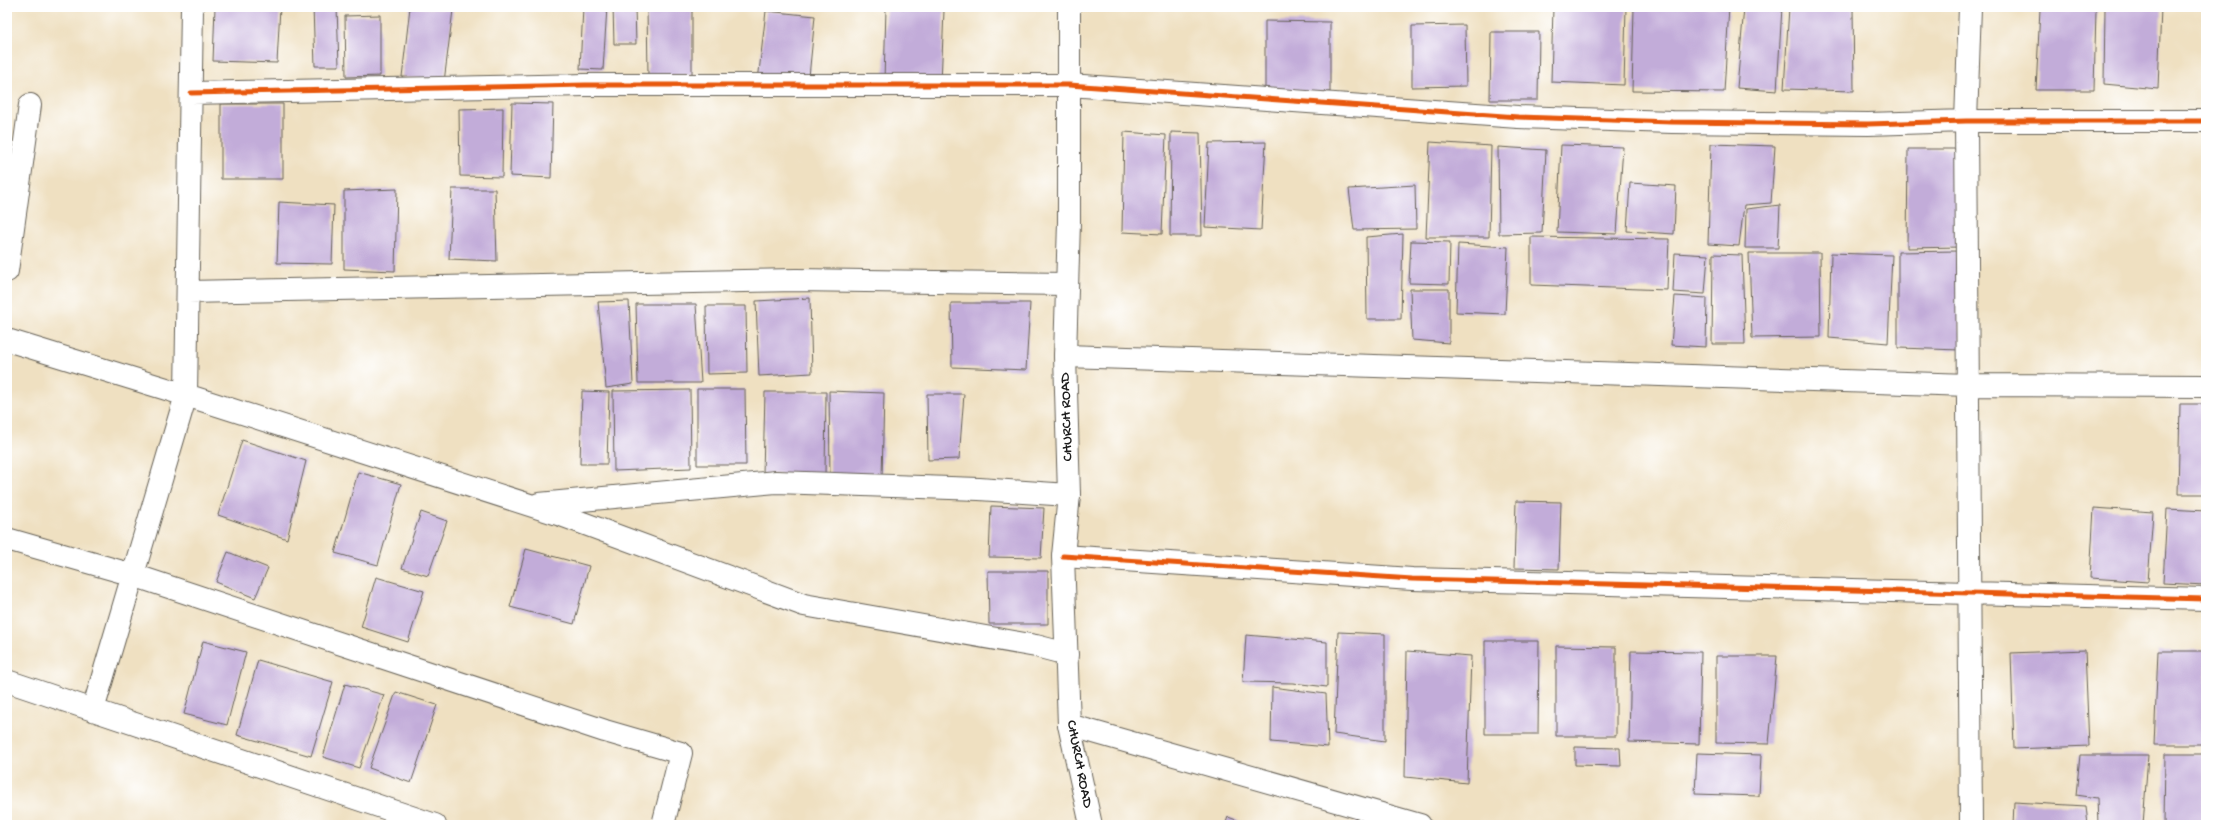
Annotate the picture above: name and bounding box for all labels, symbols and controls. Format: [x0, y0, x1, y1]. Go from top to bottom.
street label: CHURCH ROAD [1056, 372, 1078, 462]
street label: CHURCH ROAD [1062, 719, 1096, 810]

